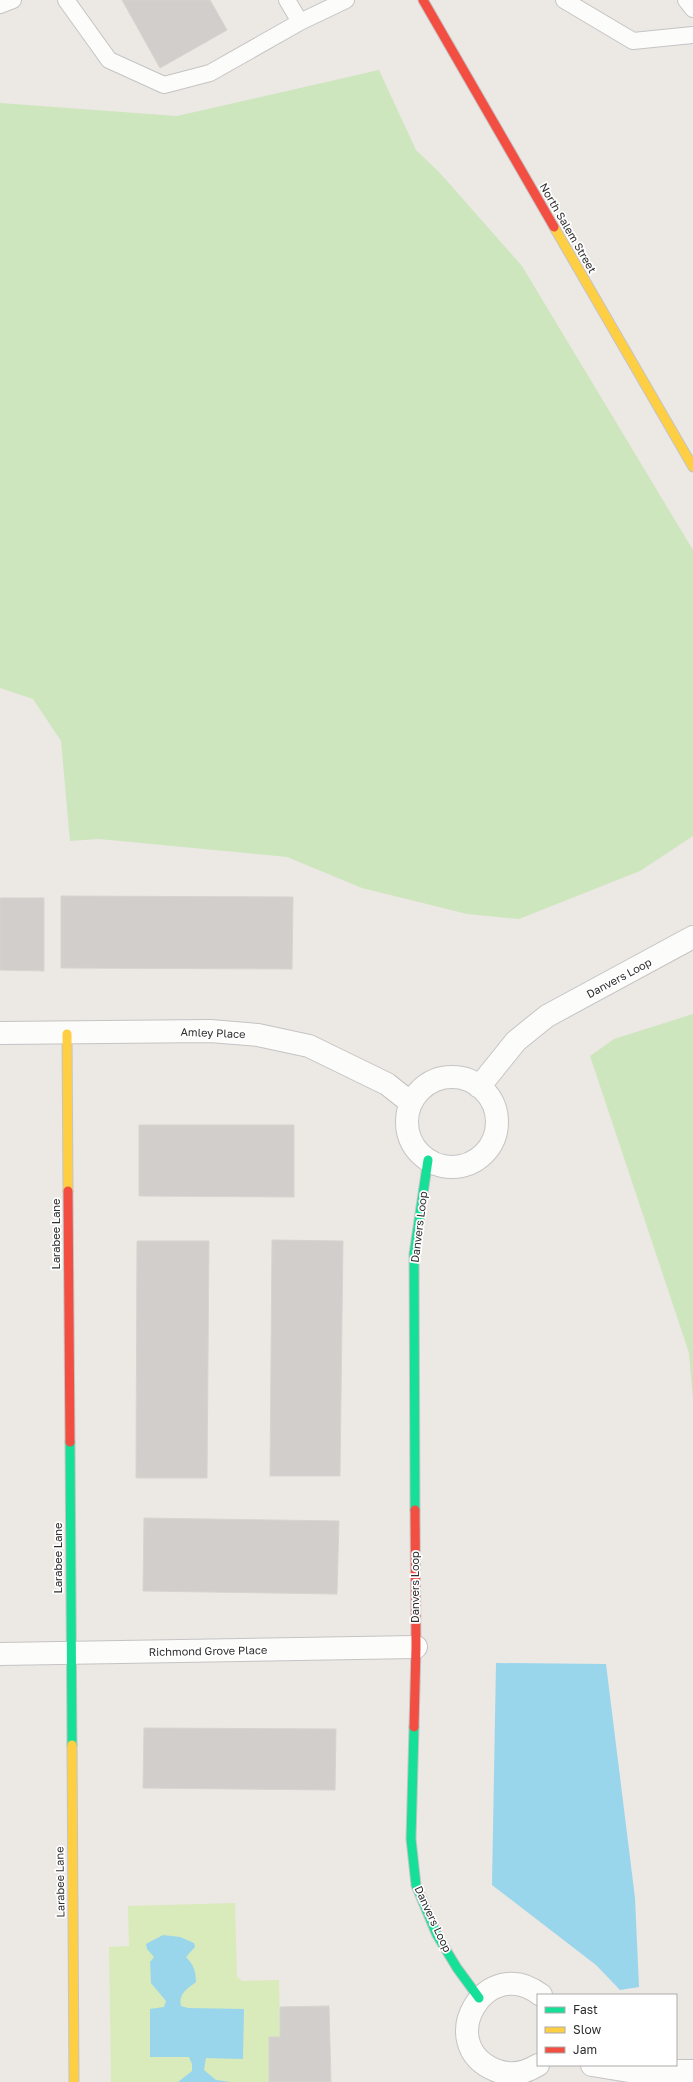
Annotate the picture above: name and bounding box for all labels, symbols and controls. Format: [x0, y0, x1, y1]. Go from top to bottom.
street label: North Salem Street [537, 181, 599, 275]
street label: Danvers Loop [584, 955, 654, 1000]
street label: Amley Place [180, 1025, 246, 1040]
street label: Danvers Loop [408, 1190, 429, 1263]
street label: Larabee Lane [49, 1198, 62, 1270]
street label: Larabee Lane [51, 1522, 64, 1594]
street label: Danvers Loop [408, 1551, 421, 1623]
street label: Richmond Grove Place [149, 1643, 267, 1658]
street label: Larabee Lane [52, 1846, 67, 1918]
street label: Danvers Loop [412, 1884, 455, 1954]
legend [537, 1994, 677, 2066]
text: Fast [573, 2002, 598, 2017]
text: Slow [573, 2022, 601, 2037]
text: Jam [573, 2042, 597, 2057]

